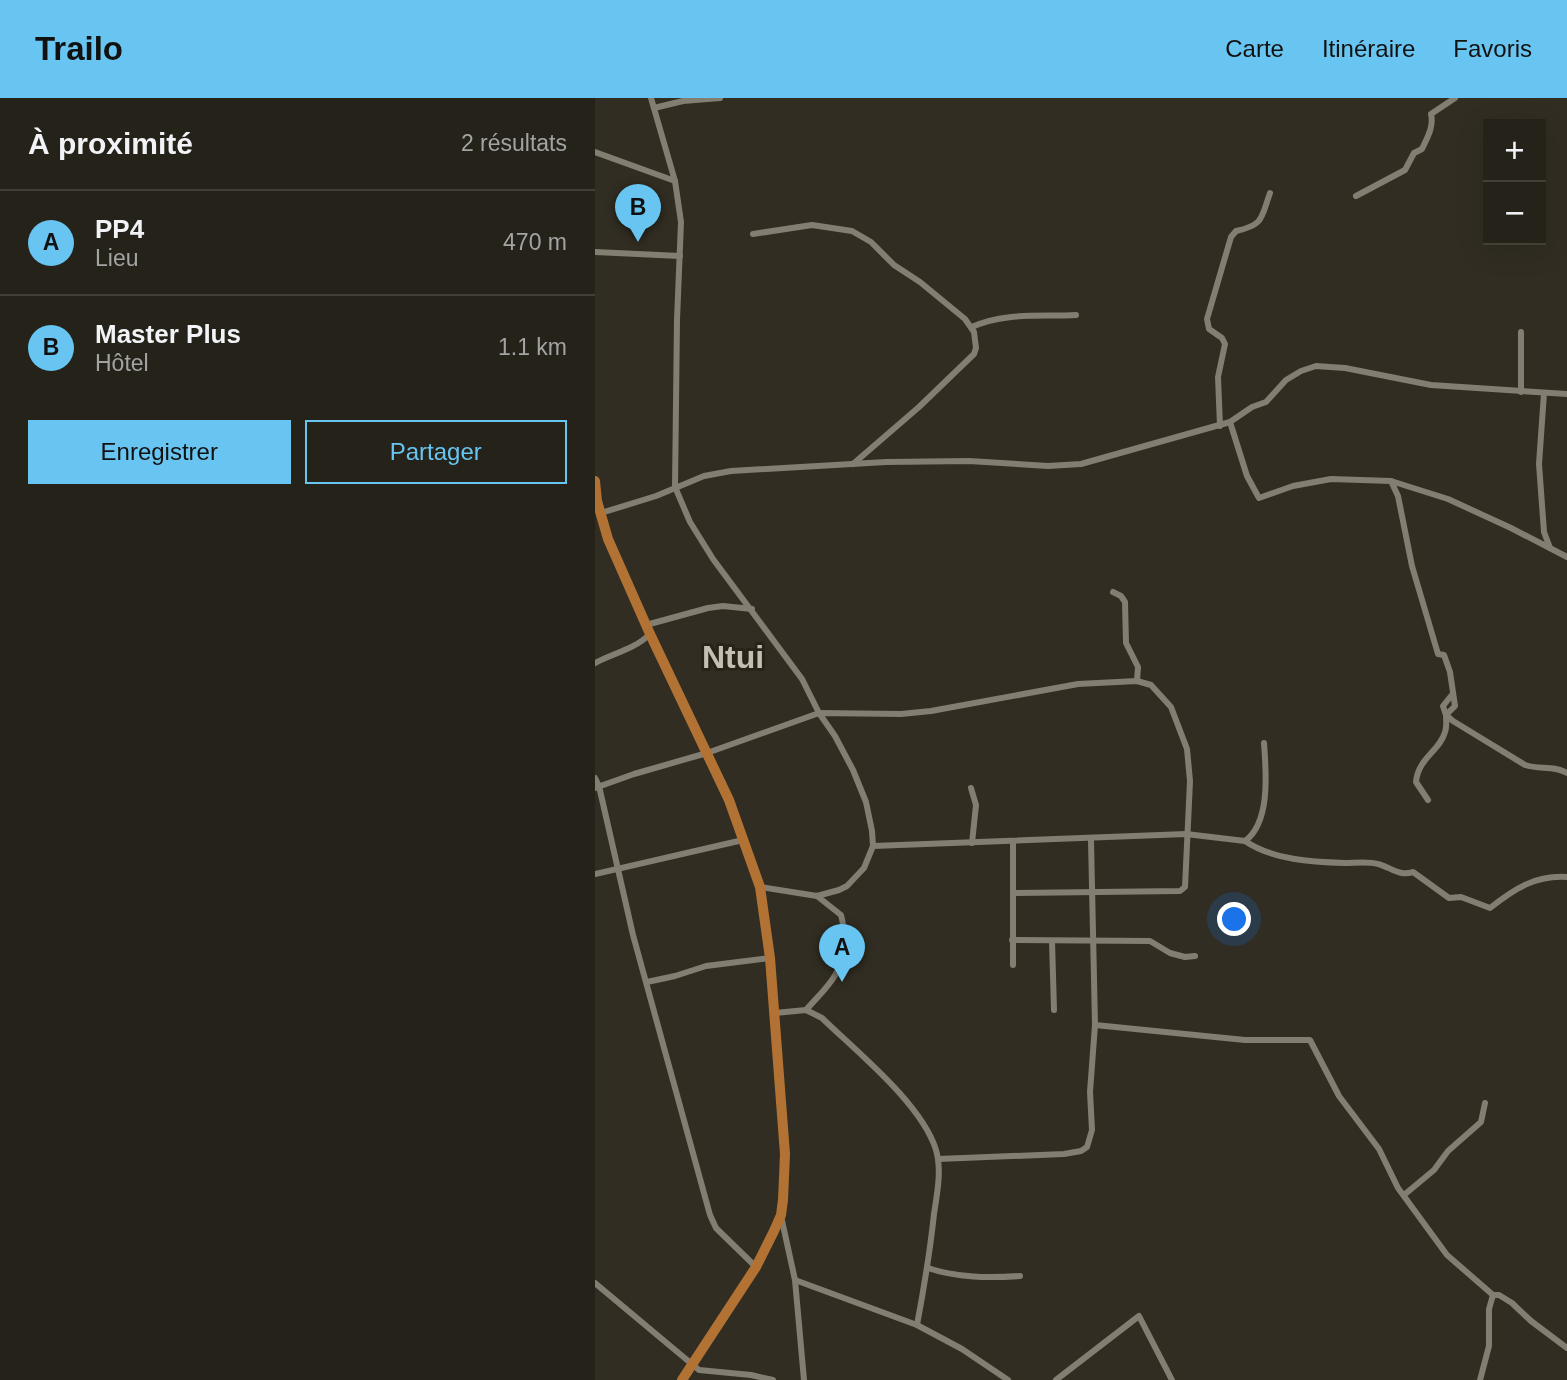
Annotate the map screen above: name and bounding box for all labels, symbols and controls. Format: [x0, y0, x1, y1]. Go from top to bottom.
text: Trailo [35, 30, 123, 67]
text: Carte [1225, 35, 1284, 62]
text: Itinéraire [1322, 35, 1415, 62]
text: Favoris [1453, 35, 1532, 62]
map controls [1483, 119, 1546, 245]
button: + [1483, 119, 1546, 182]
text: À proximité [28, 127, 193, 160]
text: 2 résultats [461, 130, 567, 156]
button: − [1483, 182, 1546, 245]
pin: B [615, 184, 661, 242]
text: PP4 [95, 214, 144, 244]
text: A [43, 229, 59, 255]
text: 470 m [503, 229, 567, 255]
text: Lieu [95, 245, 138, 271]
text: Master Plus [95, 319, 241, 349]
text: B [43, 334, 59, 360]
text: 1.1 km [498, 334, 567, 360]
text: Hôtel [95, 350, 149, 376]
button: Enregistrer [28, 420, 291, 484]
button: Partager [305, 420, 567, 484]
district label: Ntui [702, 639, 764, 675]
your location [1217, 902, 1251, 936]
pin: A [819, 924, 865, 982]

